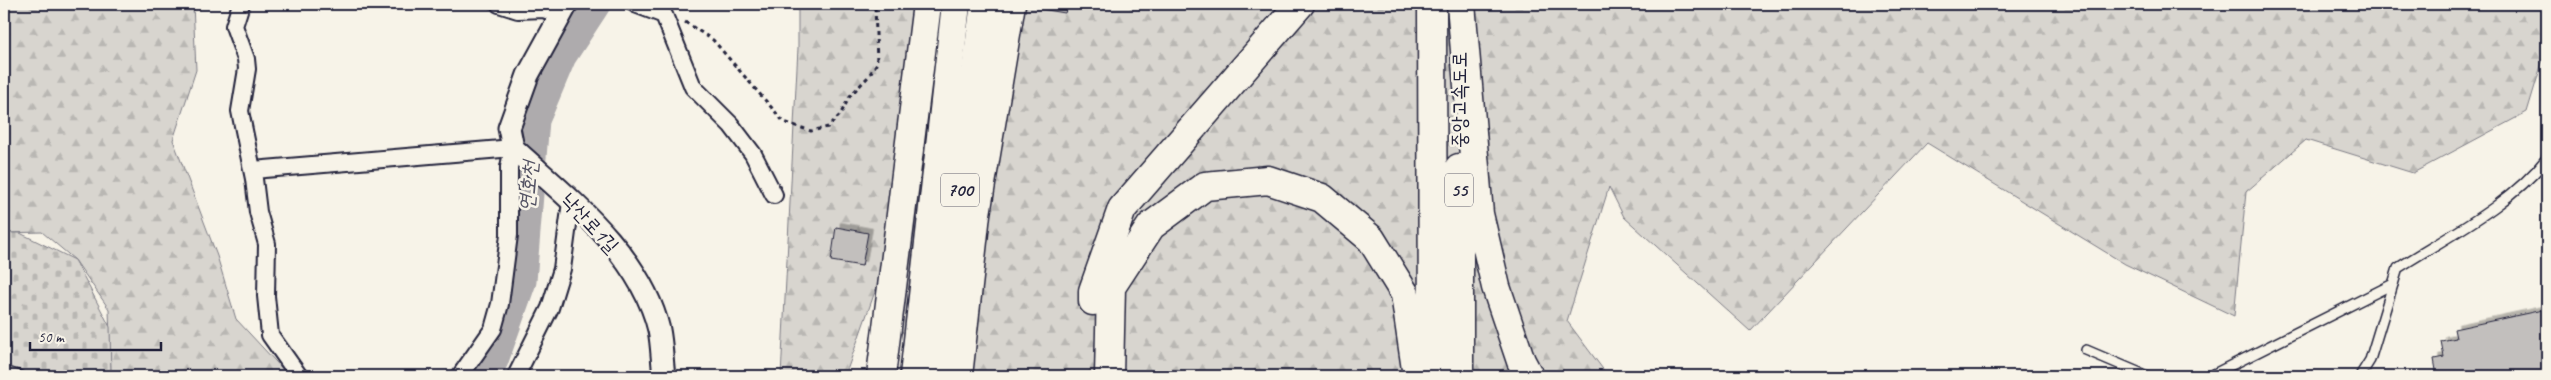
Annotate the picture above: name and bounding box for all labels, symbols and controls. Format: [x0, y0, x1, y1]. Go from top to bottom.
street label: 중앙고속도로 [1447, 52, 1472, 148]
water label: 연호천 [513, 158, 543, 212]
road number: 700 [941, 174, 979, 206]
road number: 55 [1445, 174, 1473, 206]
street label: 낙산로1길 [556, 188, 624, 258]
scale bar [30, 320, 161, 352]
text: 50 m [38, 328, 65, 347]

